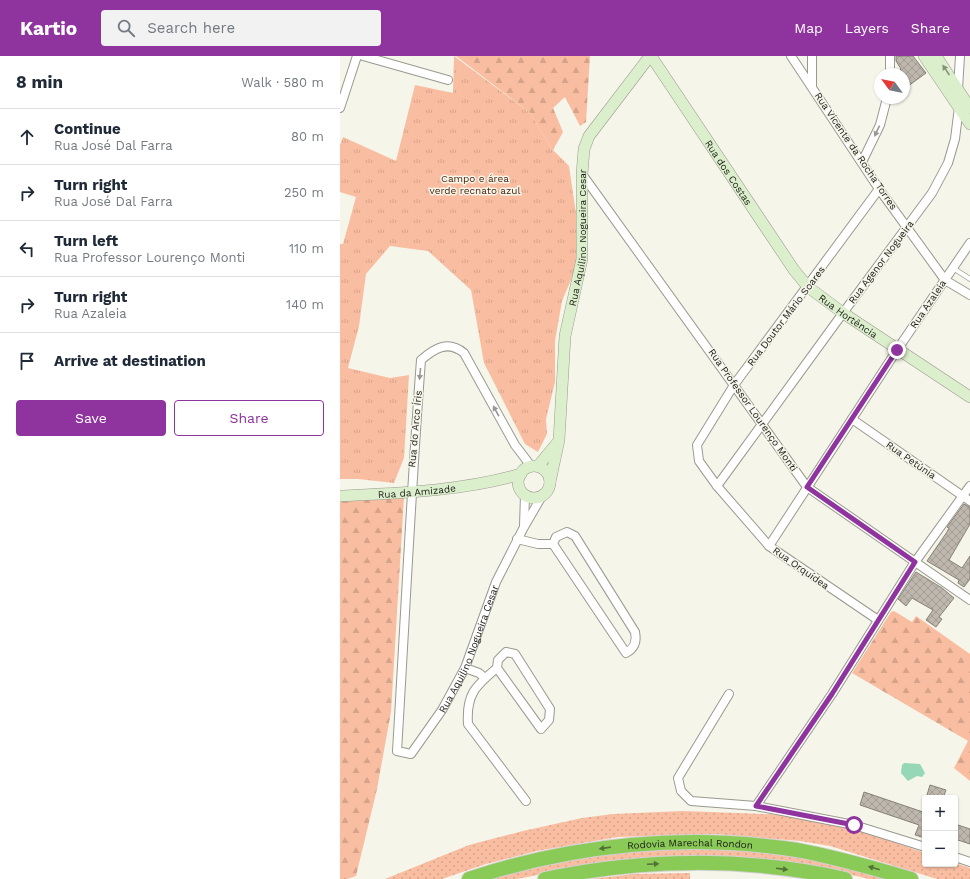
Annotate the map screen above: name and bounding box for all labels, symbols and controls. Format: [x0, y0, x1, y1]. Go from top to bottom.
search box [101, 10, 381, 46]
text: Kartio [20, 17, 77, 40]
icon: search [115, 17, 137, 39]
text: Search here [147, 19, 235, 37]
text: Map [794, 20, 823, 36]
text: Layers [845, 20, 889, 36]
text: Share [911, 20, 950, 36]
one-way arrow [942, 65, 950, 75]
north arrow [874, 68, 910, 104]
text: 8 min [16, 72, 63, 92]
text: Walk · 580 m [241, 75, 324, 90]
street label: Rua Vicente da Rocha Torres [813, 90, 899, 212]
text: Continue [54, 120, 121, 138]
one-way arrow [874, 125, 880, 137]
icon: ahead [16, 126, 38, 148]
text: 80 m [291, 129, 324, 144]
text: Rua José Dal Farra [54, 138, 173, 153]
street label: Rua dos Costas [703, 138, 754, 207]
street label: Rua Aquilino Nogueira Cesar [566, 169, 588, 307]
park label: Campo e área verde recnato azul [429, 173, 521, 196]
text: Turn right [54, 176, 127, 194]
icon: right [16, 182, 38, 204]
text: 250 m [284, 185, 324, 200]
text: Rua José Dal Farra [54, 194, 173, 209]
street label: Rua Agenor Nogueira [846, 218, 916, 306]
text: Turn left [54, 232, 118, 250]
icon: left [16, 238, 38, 260]
text: 110 m [289, 241, 324, 256]
text: Rua Professor Lourenço Monti [54, 250, 245, 265]
street label: Rua Doutor Mário Soares [745, 264, 827, 368]
street label: Rua Azaleia [908, 277, 948, 330]
text: Turn right [54, 288, 127, 306]
street label: Rua Hortência [817, 292, 880, 340]
icon: right [16, 294, 38, 316]
text: 140 m [286, 297, 324, 312]
text: Rua Azaleia [54, 306, 127, 321]
route end [888, 341, 906, 359]
street label: Rua Professor Lourenço Monti [706, 347, 800, 473]
icon: arrive [16, 350, 38, 372]
text: Arrive at destination [54, 352, 206, 370]
one-way arrow [416, 368, 423, 380]
street label: Rua do Arco Íris [406, 390, 424, 468]
button: Save [16, 400, 166, 436]
button: Share [174, 400, 324, 436]
one-way arrow [493, 405, 500, 417]
street label: Rua Petúnia [884, 439, 938, 481]
street label: Rua da Amizade [378, 482, 457, 500]
street label: Rua Orquídea [771, 545, 831, 592]
street label: Rua Aquilino Nogueira Cesar [436, 583, 500, 714]
map controls [922, 795, 958, 867]
button: + [922, 795, 958, 831]
route start [845, 816, 863, 834]
button: − [922, 831, 958, 867]
street label: Rodovia Marechal Rondon [627, 837, 754, 851]
one-way arrow [599, 845, 611, 851]
one-way arrow [646, 861, 659, 868]
one-way arrow [776, 865, 788, 872]
one-way arrow [868, 865, 880, 871]

